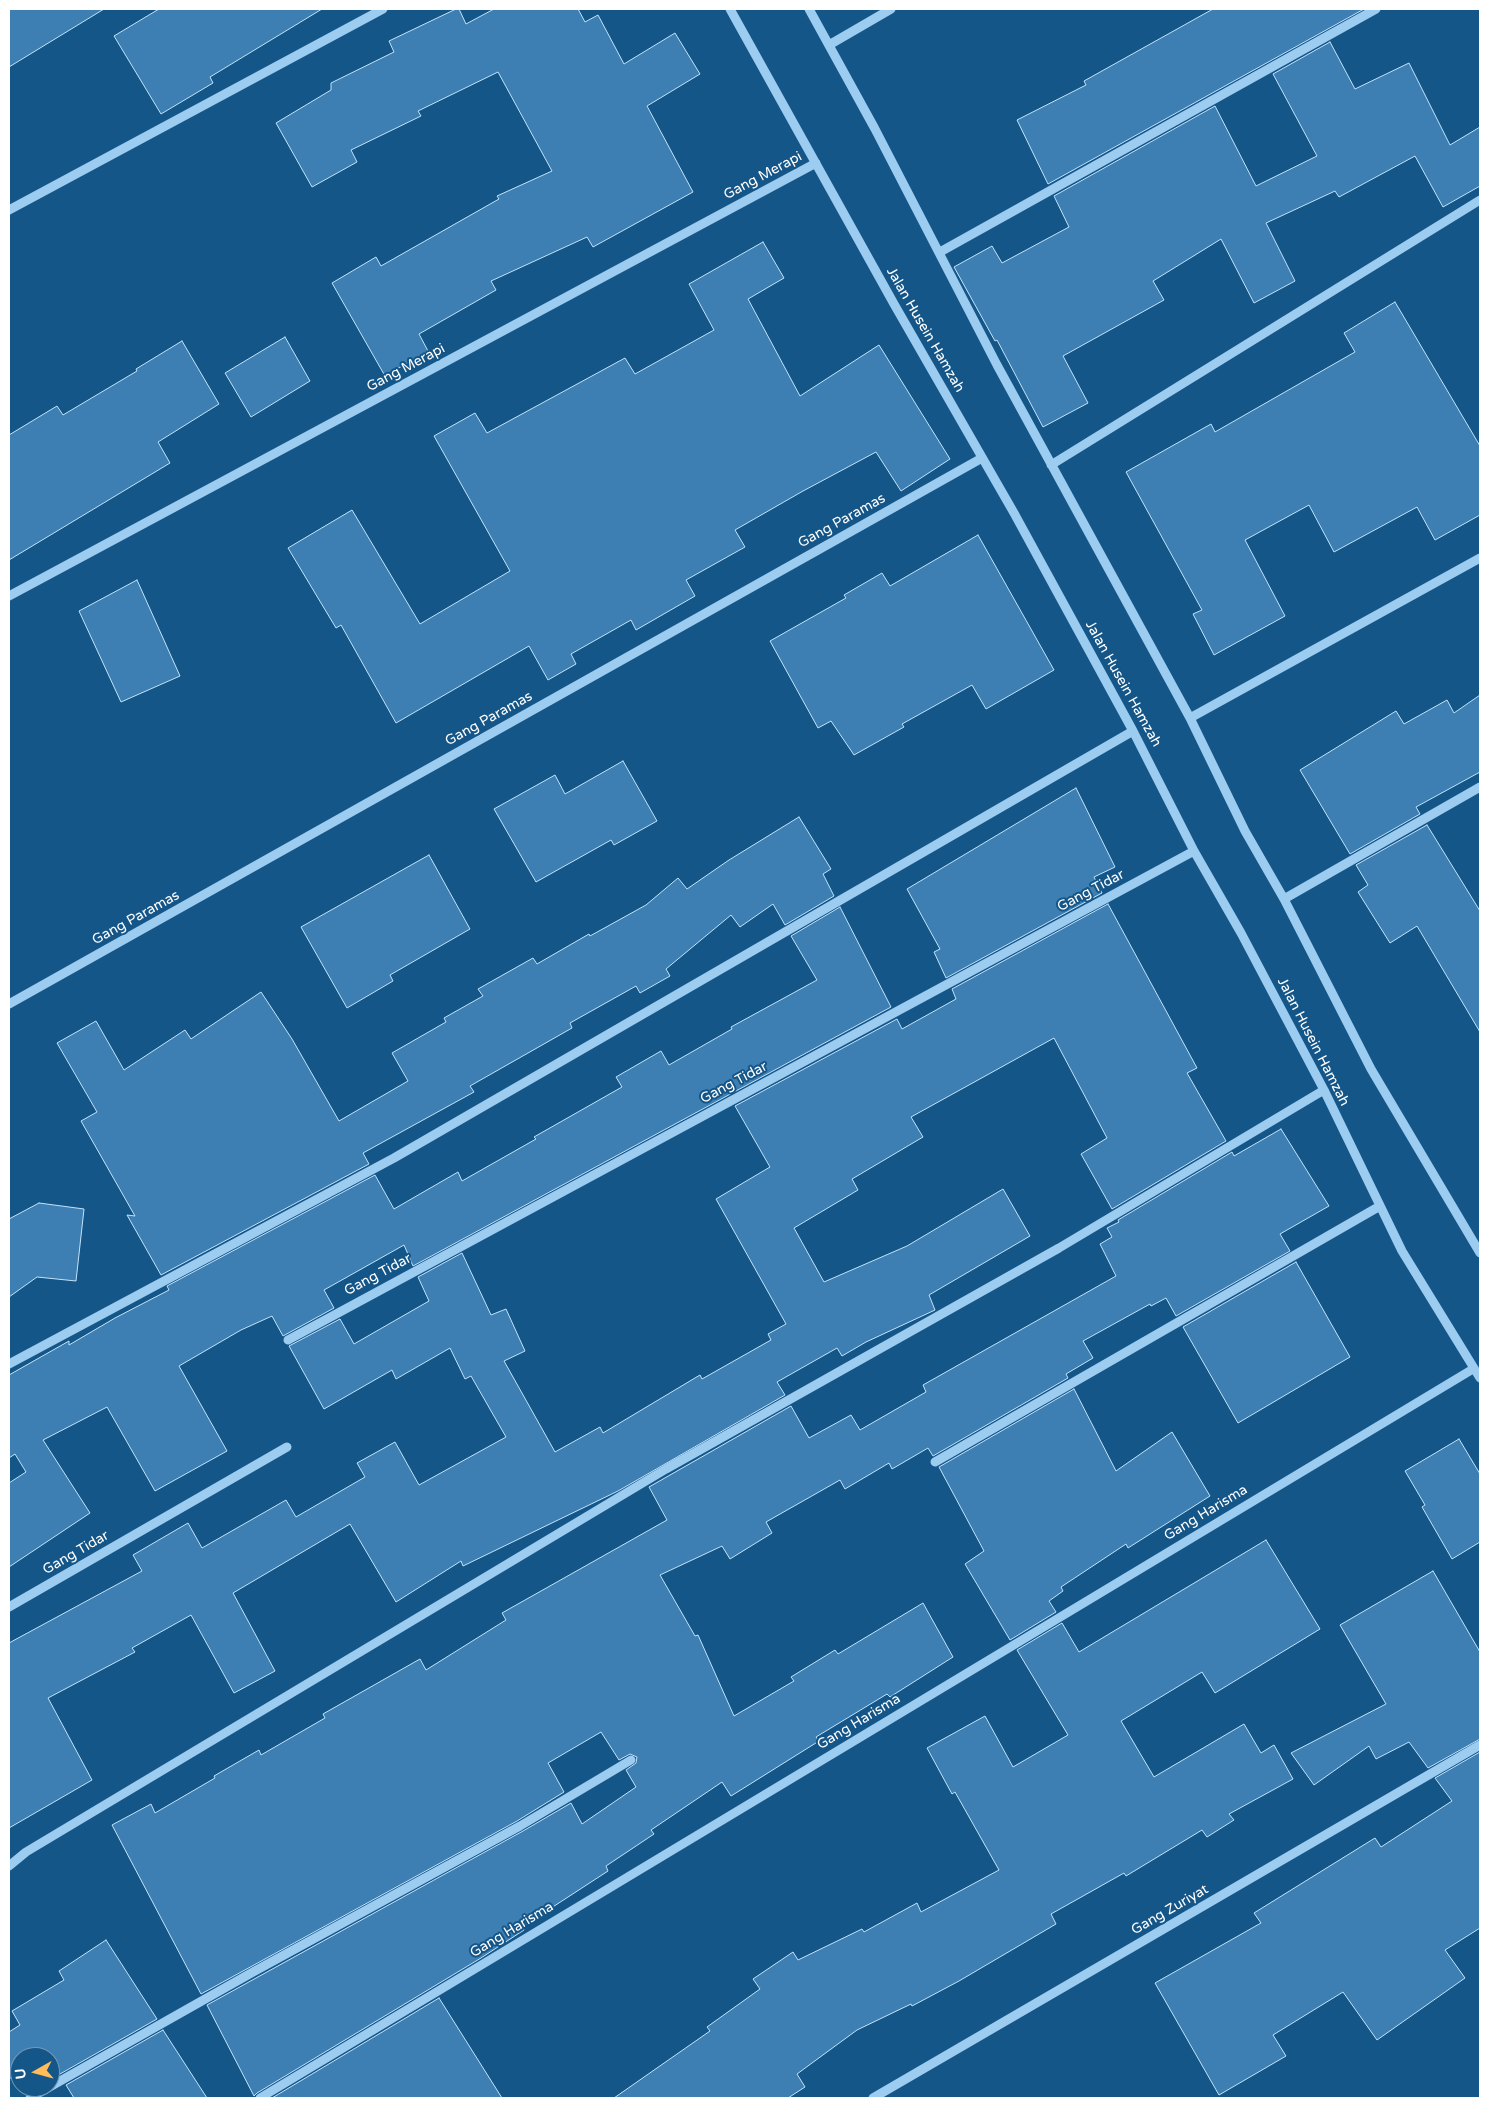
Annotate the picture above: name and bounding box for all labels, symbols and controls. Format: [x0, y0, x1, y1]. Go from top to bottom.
street label: Gang Merapi [721, 148, 805, 204]
street label: Jalan Husein Hamzah [882, 264, 968, 396]
street label: Gang Merapi [364, 340, 448, 396]
street label: Gang Paramas [795, 490, 889, 552]
street label: Jalan Husein Hamzah [1081, 618, 1165, 750]
street label: Gang Paramas [442, 688, 536, 750]
street label: Gang Tidar [1055, 866, 1127, 916]
street label: Gang Paramas [89, 887, 183, 949]
street label: Jalan Husein Hamzah [1273, 975, 1353, 1109]
street label: Gang Tidar [698, 1058, 770, 1108]
street label: Gang Tidar [342, 1250, 414, 1300]
street label: Gang Harisma [1161, 1482, 1251, 1544]
street label: Gang Tidar [40, 1527, 112, 1579]
street label: Gang Harisma [814, 1691, 904, 1753]
street label: Gang Zuriyat [1128, 1881, 1212, 1939]
street label: Gang Harisma [467, 1899, 557, 1961]
north arrow [10, 2047, 60, 2097]
text: U [12, 2067, 30, 2080]

